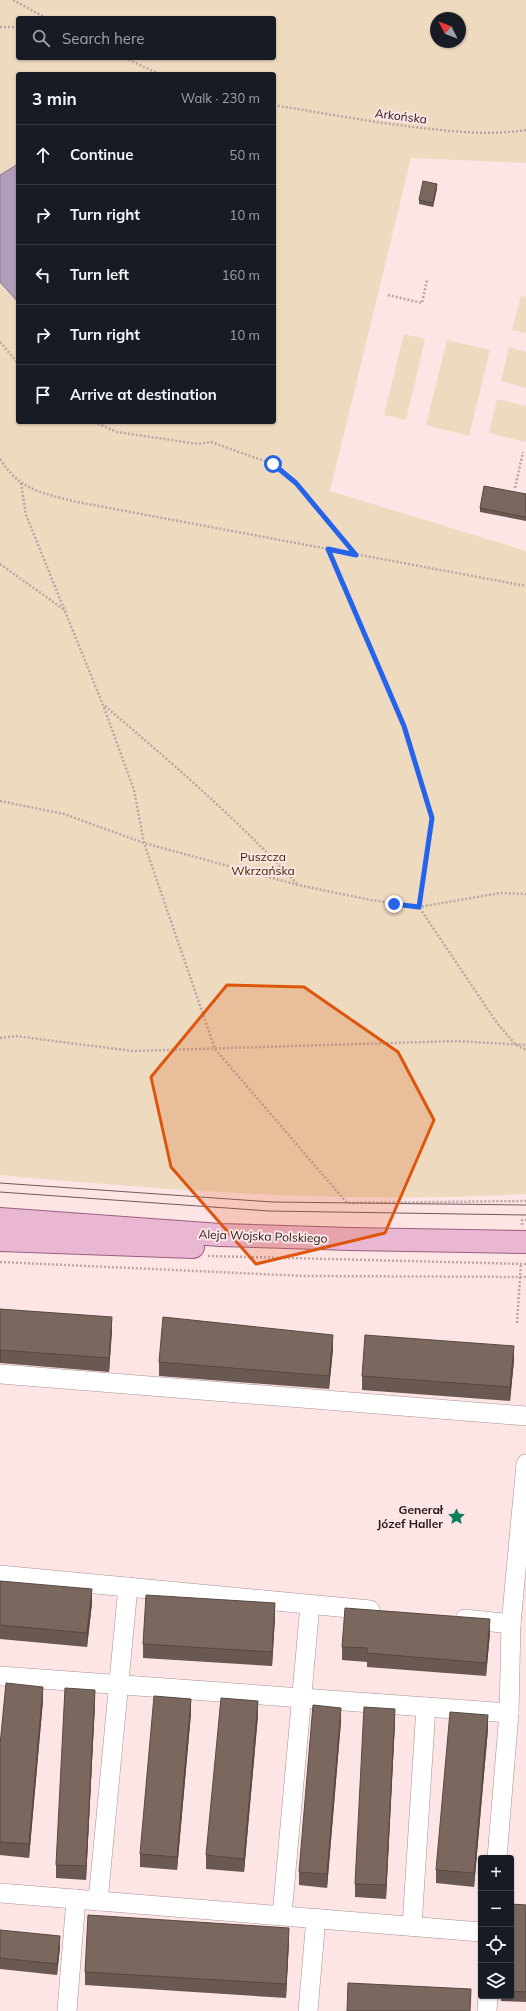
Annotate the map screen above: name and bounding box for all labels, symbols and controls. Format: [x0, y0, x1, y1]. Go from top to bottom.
north arrow [430, 12, 466, 48]
search box [16, 16, 276, 60]
icon: search [30, 27, 52, 49]
text: Search here [62, 29, 144, 48]
text: 3 min [32, 88, 77, 109]
text: Walk · 230 m [181, 90, 260, 106]
street label: Arkońska [374, 105, 428, 127]
icon: ahead [32, 144, 54, 166]
text: Continue [70, 145, 133, 164]
text: 50 m [230, 147, 260, 163]
icon: right [32, 204, 54, 226]
text: Turn right [70, 205, 140, 224]
text: 10 m [230, 207, 260, 223]
icon: left [32, 264, 54, 286]
text: Turn left [70, 265, 129, 284]
text: 160 m [222, 267, 260, 283]
icon: right [32, 324, 54, 346]
text: Turn right [70, 325, 140, 344]
text: 10 m [230, 327, 260, 343]
icon: arrive [32, 384, 54, 406]
text: Arrive at destination [70, 385, 217, 404]
route start [264, 455, 282, 473]
park label: Puszcza Wkrzańska [231, 849, 295, 878]
route end [385, 895, 403, 913]
street label: Aleja Wojska Polskiego [198, 1226, 328, 1246]
place label: Generał Józef Haller [377, 1502, 444, 1531]
place icon: Generał Józef Haller [446, 1506, 466, 1526]
map controls [478, 1855, 514, 1999]
button: + [478, 1855, 514, 1891]
button: − [478, 1891, 514, 1927]
button: locate [478, 1927, 514, 1963]
button: layers [478, 1963, 514, 1999]

